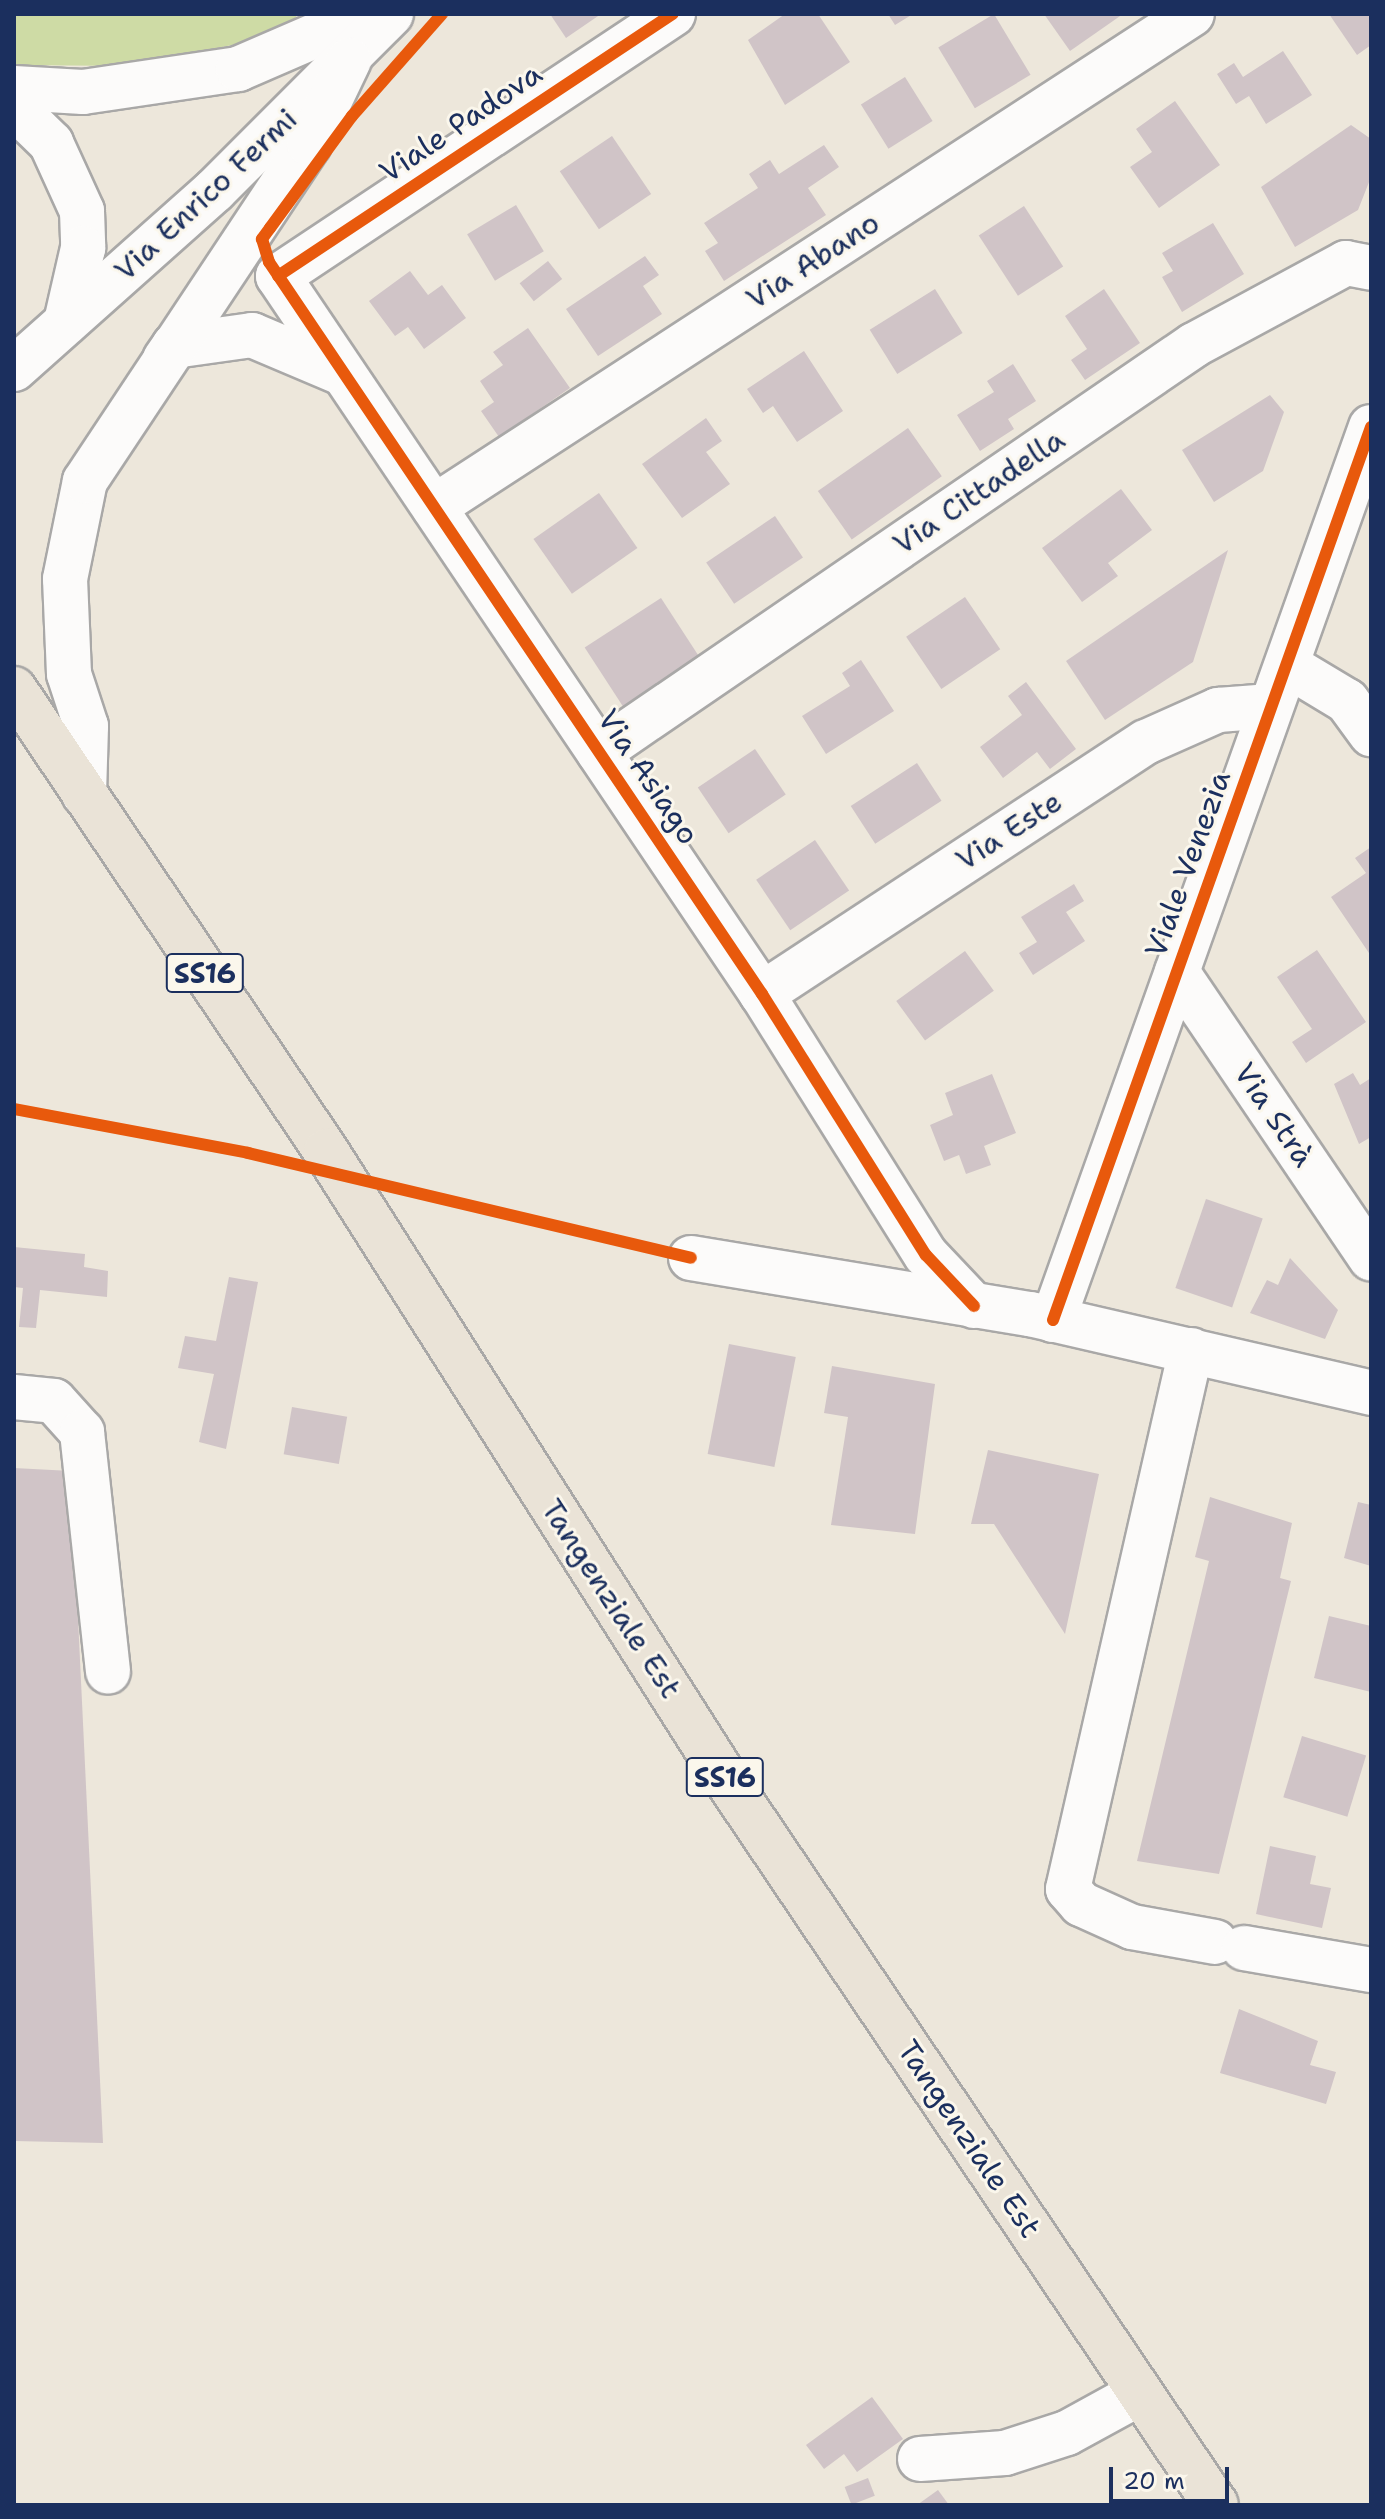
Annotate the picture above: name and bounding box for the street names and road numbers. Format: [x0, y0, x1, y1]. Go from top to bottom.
street label: Viale Padova [373, 56, 549, 190]
street label: Via Enrico Fermi [107, 101, 305, 289]
street label: Via Abano [740, 205, 886, 317]
street label: Via Cittadella [887, 421, 1071, 563]
street label: Via Asiago [590, 702, 706, 852]
street label: Viale Venezia [1138, 766, 1238, 962]
street label: Via Este [949, 784, 1069, 878]
road number: SS16 [165, 949, 245, 997]
street label: Via Strà [1226, 1056, 1322, 1174]
street label: Tangenziale Est [533, 1493, 689, 1705]
road number: SS16 [685, 1753, 765, 1801]
street label: Tangenziale Est [890, 2034, 1048, 2244]

